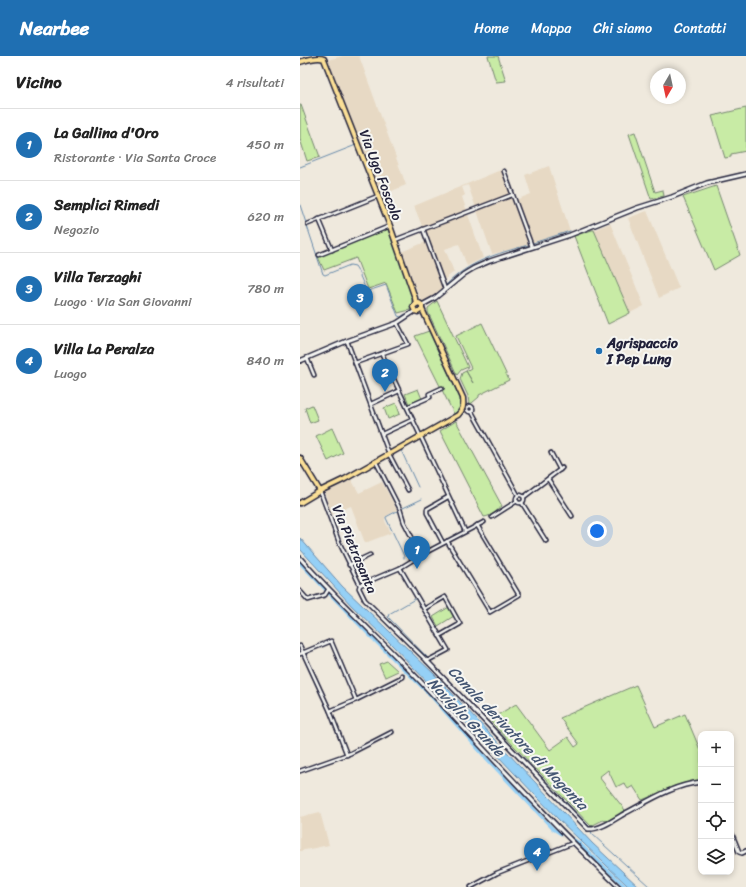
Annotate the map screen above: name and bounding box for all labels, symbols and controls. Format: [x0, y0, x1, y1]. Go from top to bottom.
text: Nearbee [20, 12, 89, 45]
text: Home [474, 16, 509, 41]
text: Mappa [531, 16, 571, 41]
text: Chi siamo [593, 16, 652, 41]
text: Contatti [674, 16, 726, 41]
text: Vicino [16, 67, 62, 97]
north arrow [650, 68, 686, 104]
text: 4 risultati [225, 71, 284, 94]
text: La Gallina d'Oro [54, 120, 159, 146]
street label: Via Ugo Foscolo [352, 126, 409, 225]
text: 1 [26, 133, 32, 156]
text: 450 m [246, 133, 284, 156]
text: Ristorante · Via Santa Croce [54, 146, 216, 169]
text: Semplici Rimedi [54, 192, 159, 218]
text: 2 [25, 205, 33, 228]
text: 620 m [248, 205, 284, 228]
text: Negozio [54, 218, 99, 241]
text: Villa Terzaghi [54, 264, 141, 290]
text: 3 [25, 277, 33, 300]
text: 780 m [247, 277, 284, 300]
pin: 3 [347, 284, 373, 317]
text: Luogo · Via San Giovanni [54, 290, 192, 313]
place label: Agrispaccio I Pep Lung [606, 331, 679, 372]
text: Villa La Peralza [54, 336, 154, 362]
marker: Agrispaccio I Pep Lung [594, 346, 604, 356]
text: 4 [25, 349, 33, 372]
text: 840 m [246, 349, 284, 372]
pin: 2 [372, 359, 398, 392]
text: Luogo [54, 362, 87, 385]
street label: Via Pietrasanta [325, 501, 385, 598]
your location [587, 521, 607, 541]
pin: 1 [404, 536, 430, 569]
water label: Canale derivatore di Magenta [442, 660, 595, 817]
water label: Naviglio Grande [421, 671, 512, 764]
map controls [698, 731, 734, 875]
button: + [698, 731, 734, 767]
button: − [698, 767, 734, 803]
button: locate [698, 803, 734, 839]
pin: 4 [524, 838, 550, 871]
button: layers [698, 839, 734, 875]

